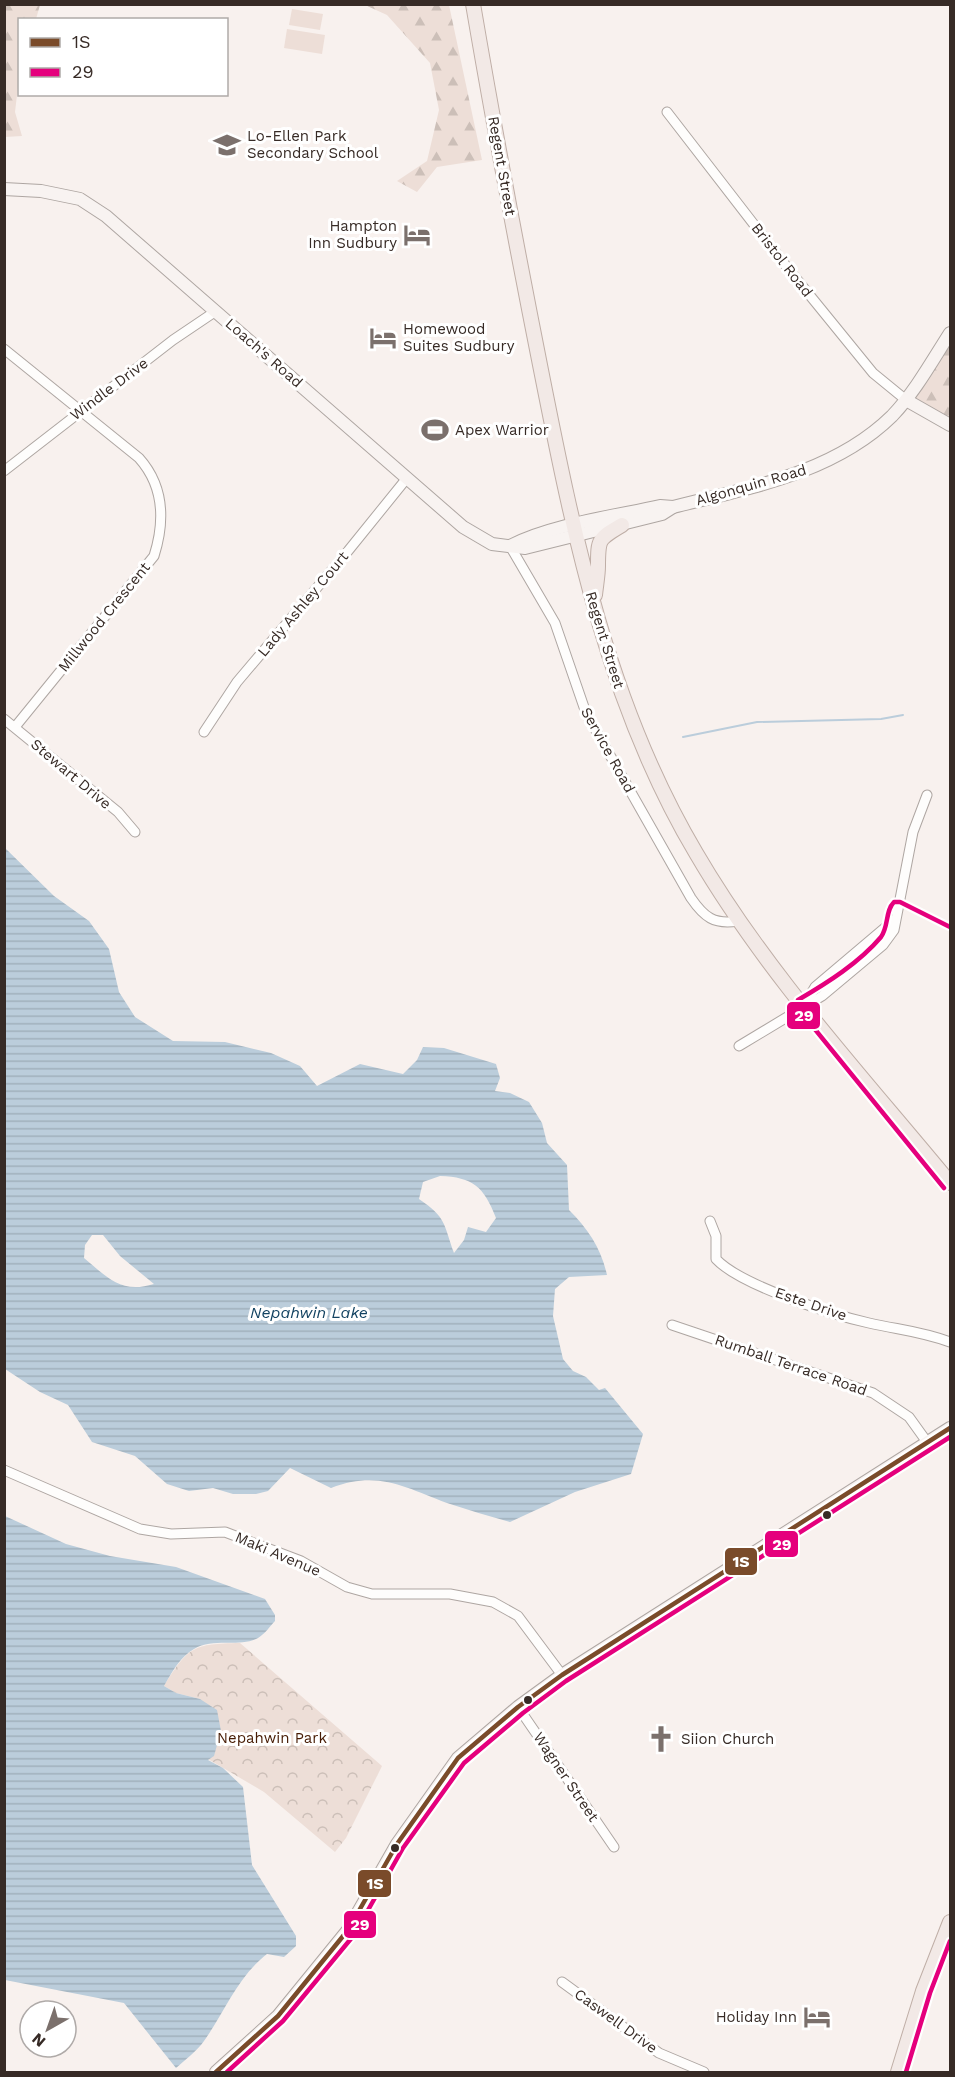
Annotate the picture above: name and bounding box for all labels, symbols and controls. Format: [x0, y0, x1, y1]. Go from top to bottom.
legend [18, 18, 228, 96]
text: 1S [72, 31, 91, 52]
text: 29 [72, 61, 94, 82]
street label: Regent Street [484, 115, 520, 218]
place label: Lo-Ellen Park Secondary School [247, 127, 379, 162]
school or university icon: Lo-Ellen Park Secondary School [212, 130, 242, 160]
place label: Hampton Inn Sudbury [308, 217, 397, 252]
street label: Bristol Road [748, 219, 816, 301]
hotel icon: Hampton Inn Sudbury [402, 220, 432, 250]
street label: Loach's Road [222, 315, 306, 391]
place label: Homewood Suites Sudbury [403, 320, 515, 355]
hotel icon: Homewood Suites Sudbury [368, 323, 398, 353]
street label: Windle Drive [67, 354, 151, 424]
sports icon: Apex Warrior [420, 415, 450, 445]
place label: Apex Warrior [455, 421, 549, 439]
street label: Algonquin Road [694, 461, 808, 509]
street label: Lady Ashley Court [254, 547, 353, 660]
street label: Millwood Crescent [54, 558, 154, 675]
street label: Regent Street [582, 589, 629, 691]
street label: Service Road [577, 704, 639, 796]
street label: Stewart Drive [27, 735, 115, 813]
line badge: 29 [786, 1001, 821, 1030]
text: 29 [794, 1006, 814, 1025]
street label: Este Drive [773, 1283, 849, 1325]
water label: Nepahwin Lake [250, 1303, 368, 1322]
street label: Rumball Terrace Road [712, 1330, 870, 1400]
unlabelled marker [821, 1509, 833, 1521]
street label: Maki Avenue [232, 1528, 324, 1580]
line badge: 29 [764, 1530, 799, 1558]
text: 29 [772, 1535, 792, 1554]
line badge: 1S [724, 1547, 758, 1576]
text: 1S [732, 1552, 750, 1571]
unlabelled marker [522, 1694, 534, 1706]
church icon: Siion Church [646, 1724, 676, 1754]
park label: Nepahwin Park [217, 1729, 327, 1747]
street label: Wagner Street [529, 1729, 603, 1826]
place label: Siion Church [681, 1730, 774, 1748]
unlabelled marker [389, 1842, 401, 1854]
line badge: 1S [357, 1869, 392, 1898]
text: 1S [366, 1874, 384, 1893]
line badge: 29 [343, 1910, 377, 1939]
text: 29 [350, 1915, 370, 1934]
street label: Caswell Drive [571, 1985, 661, 2057]
north arrow [18, 1999, 78, 2059]
hotel icon: Holiday Inn [802, 2002, 832, 2032]
place label: Holiday Inn [716, 2008, 797, 2026]
text: N [28, 2029, 49, 2051]

